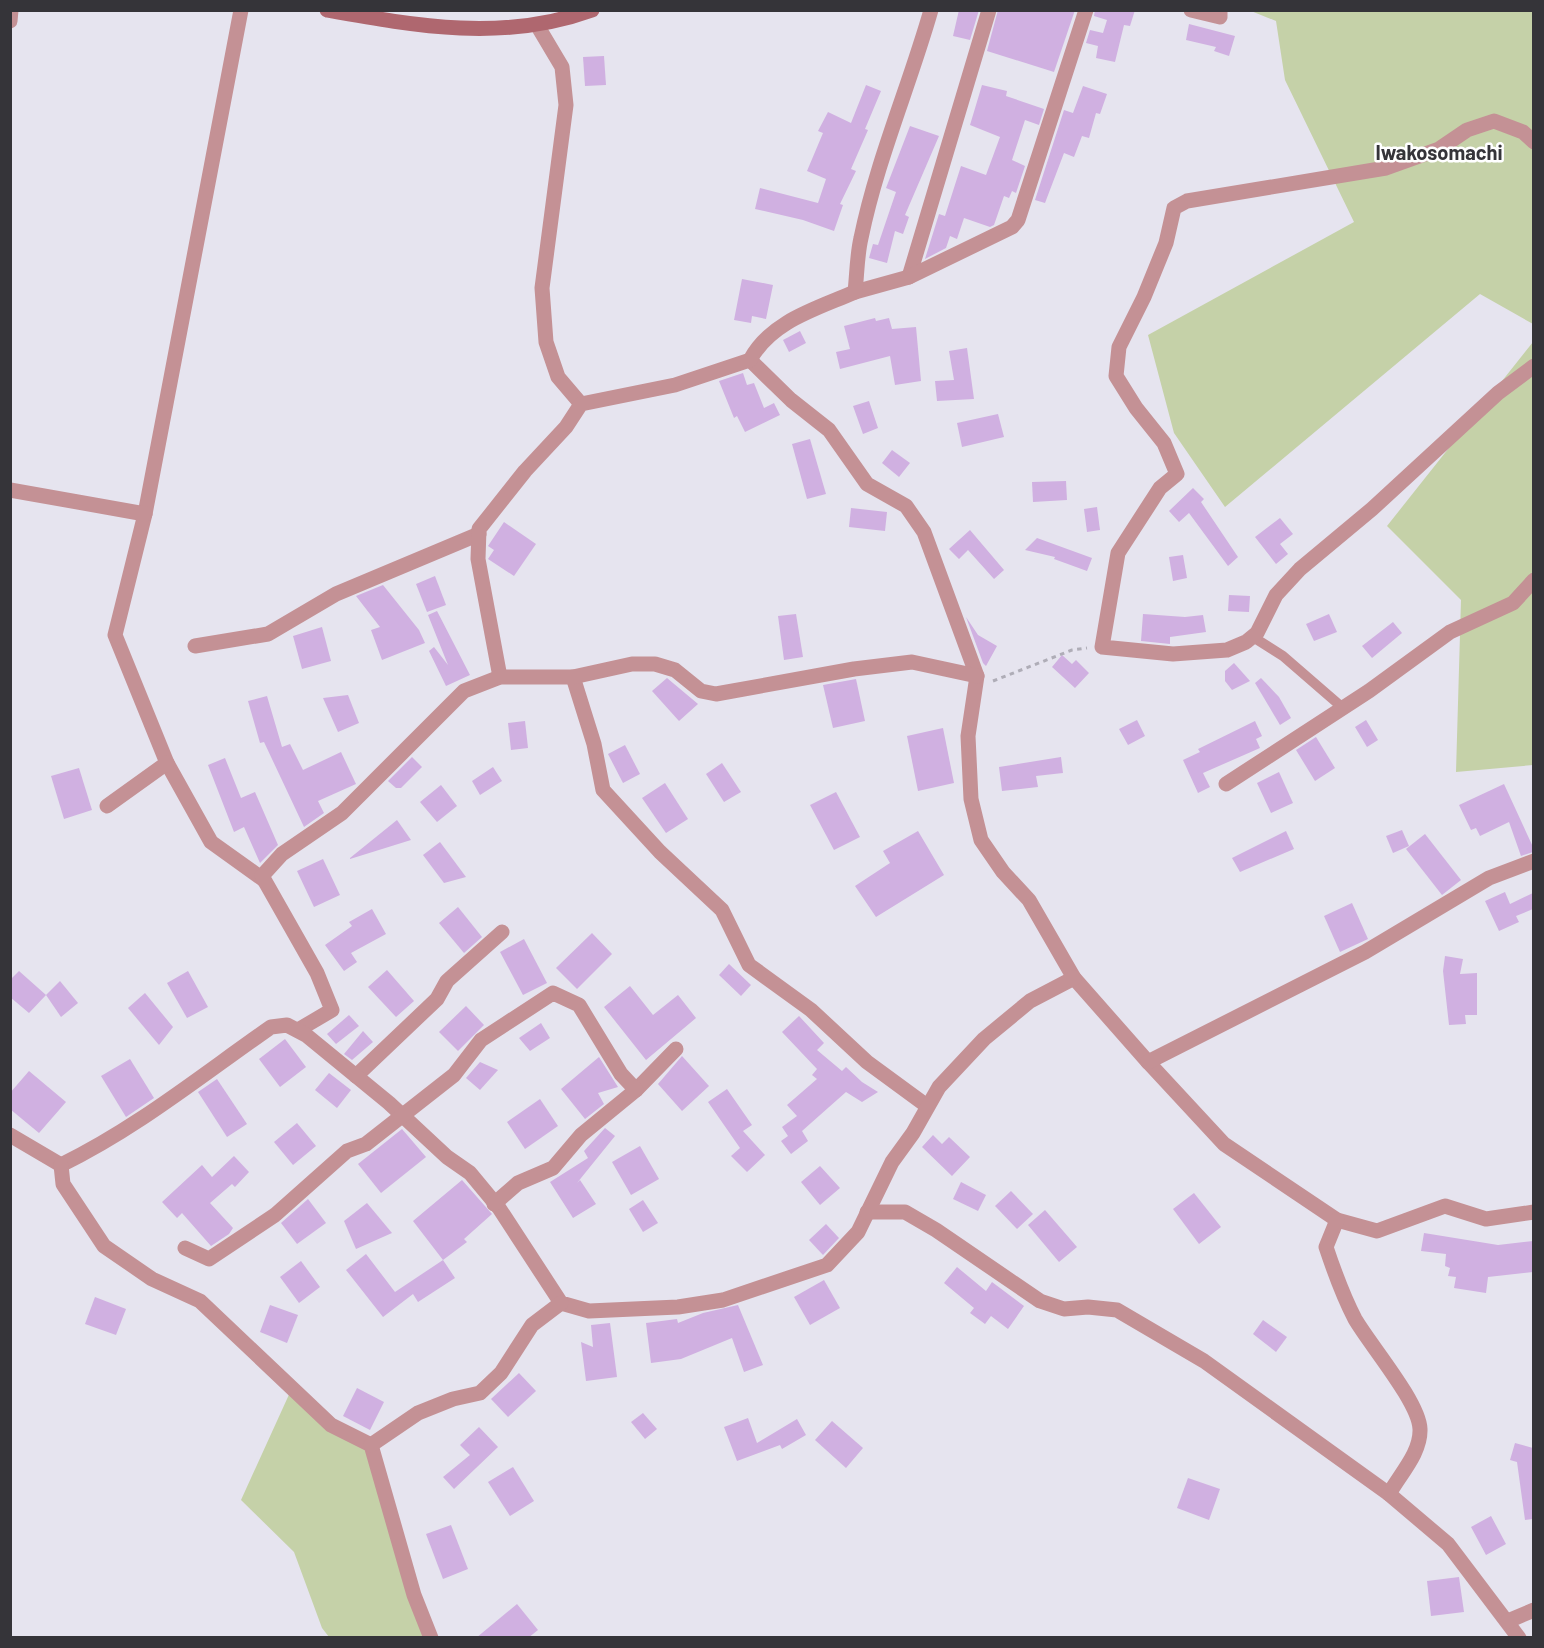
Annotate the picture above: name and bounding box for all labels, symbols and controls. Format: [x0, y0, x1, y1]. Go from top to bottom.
district label: Iwakosomachi [1375, 140, 1503, 164]

